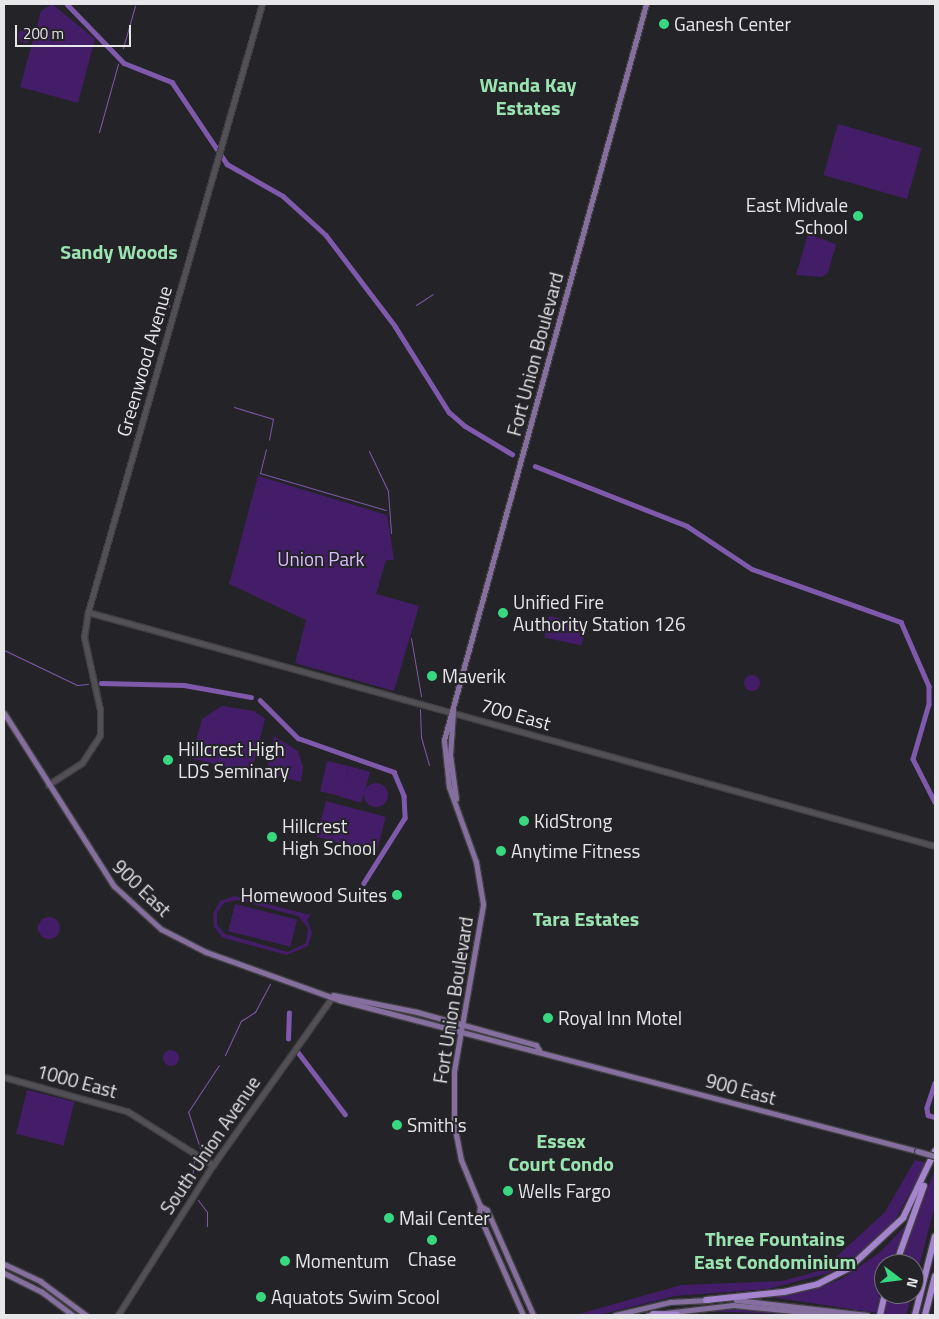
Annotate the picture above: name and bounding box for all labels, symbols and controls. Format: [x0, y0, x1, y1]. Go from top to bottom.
place label: Ganesh Center [674, 13, 791, 35]
scale bar [18, 15, 134, 47]
marker: Ganesh Center [658, 18, 670, 30]
text: 200 m [23, 22, 64, 45]
district label: Wanda Kay Estates [479, 73, 577, 120]
place label: East Midvale School [746, 194, 848, 238]
marker: East Midvale School [852, 210, 864, 222]
district label: Sandy Woods [60, 239, 178, 263]
street label: Fort Union Boulevard [502, 270, 568, 438]
street label: Greenwood Avenue [112, 283, 176, 439]
park label: Union Park [277, 548, 365, 570]
place label: Unified Fire Authority Station 126 [513, 591, 686, 635]
marker: Unified Fire Authority Station 126 [497, 607, 509, 619]
place label: Maverik [442, 665, 506, 687]
marker: Maverik [426, 670, 438, 682]
street label: 700 East [478, 693, 554, 735]
place label: Hillcrest High LDS Seminary [178, 738, 289, 782]
marker: Hillcrest High LDS Seminary [162, 754, 174, 766]
place label: KidStrong [534, 810, 612, 832]
place label: Hillcrest High School [282, 815, 376, 859]
marker: KidStrong [518, 815, 530, 827]
marker: Hillcrest High School [266, 831, 278, 843]
place label: Anytime Fitness [511, 840, 640, 862]
marker: Anytime Fitness [495, 845, 507, 857]
street label: 900 East [108, 855, 176, 921]
place label: Homewood Suites [241, 884, 387, 906]
marker: Homewood Suites [391, 889, 403, 901]
district label: Tara Estates [533, 906, 639, 930]
street label: Fort Union Boulevard [429, 915, 477, 1085]
place label: Royal Inn Motel [558, 1007, 682, 1029]
marker: Royal Inn Motel [542, 1012, 554, 1024]
street label: 1000 East [34, 1059, 120, 1103]
street label: 900 East [703, 1069, 779, 1109]
street label: South Union Avenue [155, 1072, 265, 1218]
place label: Smith's [407, 1114, 467, 1136]
marker: Smith's [391, 1119, 403, 1131]
district label: Essex Court Condo [508, 1128, 614, 1175]
place label: Wells Fargo [518, 1180, 611, 1202]
marker: Wells Fargo [502, 1185, 514, 1197]
place label: Mail Center [399, 1207, 490, 1229]
marker: Mail Center [383, 1212, 395, 1224]
district label: Three Fountains East Condominium [694, 1227, 856, 1274]
marker: Chase [426, 1234, 438, 1246]
place label: Chase [408, 1248, 456, 1270]
place label: Momentum [295, 1250, 389, 1272]
north arrow [874, 1254, 924, 1304]
marker: Momentum [279, 1255, 291, 1267]
text: N [902, 1275, 924, 1290]
place label: Aquatots Swim Scool [271, 1286, 440, 1308]
marker: Aquatots Swim Scool [255, 1291, 267, 1303]

